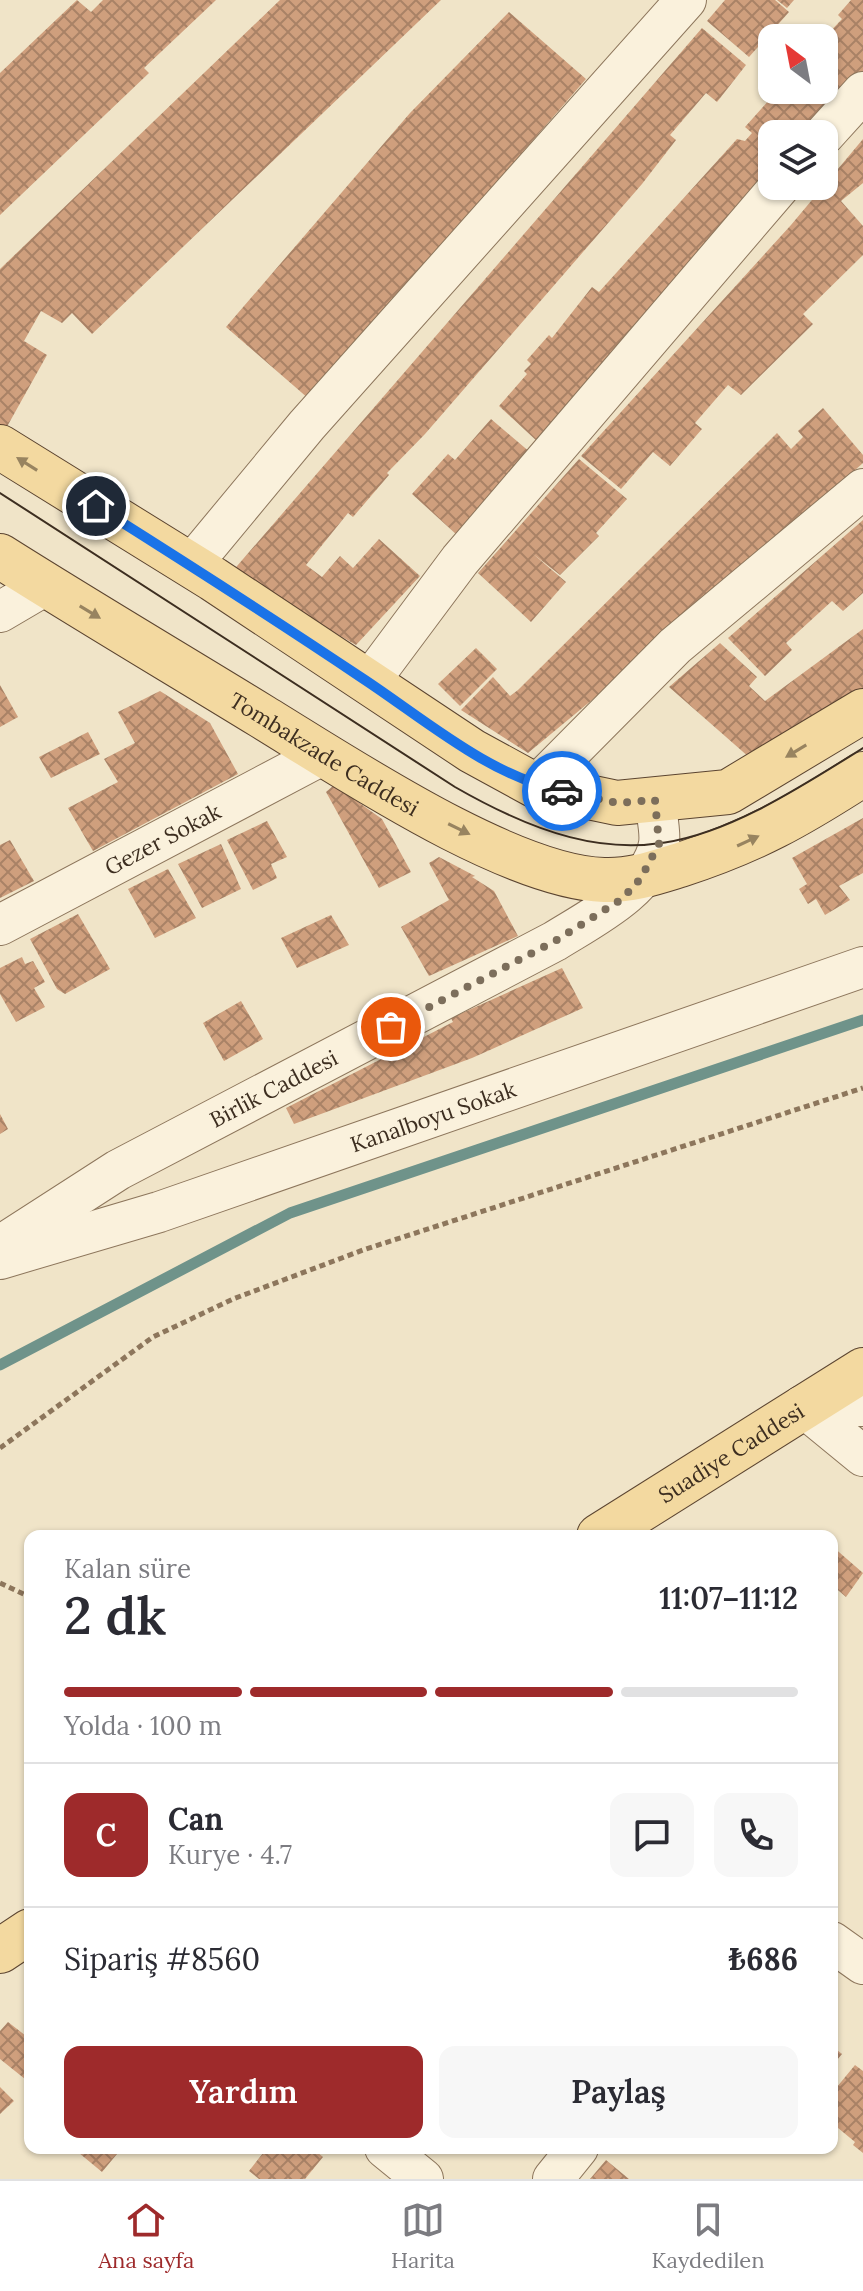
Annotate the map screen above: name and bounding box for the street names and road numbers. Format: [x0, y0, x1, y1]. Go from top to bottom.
street label: Tombakzade Caddesi [224, 686, 424, 822]
street label: Gezer Sokak [100, 797, 226, 881]
street label: Birlik Caddesi [205, 1043, 342, 1133]
street label: Kanalboyu Sokak [347, 1075, 520, 1158]
street label: Suadiye Caddesi [653, 1397, 809, 1509]

